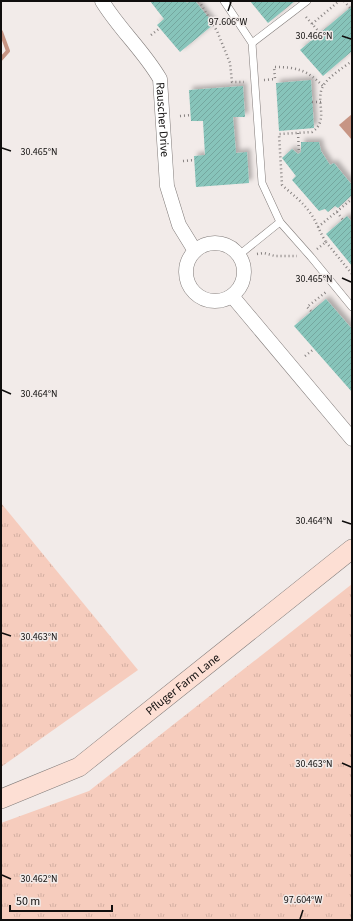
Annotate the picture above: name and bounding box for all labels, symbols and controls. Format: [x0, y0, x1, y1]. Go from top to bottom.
text: 97.606°W [209, 15, 247, 29]
text: 30.466°N [295, 29, 333, 43]
street label: Rauscher Drive [151, 82, 173, 158]
text: 30.465°N [20, 145, 58, 159]
text: 30.465°N [295, 272, 333, 286]
text: 30.464°N [20, 387, 58, 401]
text: 30.464°N [295, 514, 333, 528]
text: 30.463°N [20, 630, 58, 644]
street label: Pfluger Farm Lane [142, 650, 224, 720]
text: 30.463°N [295, 757, 333, 771]
text: 30.462°N [20, 872, 58, 886]
scale bar [10, 887, 112, 913]
text: 50 m [16, 893, 40, 910]
text: 97.604°W [284, 893, 322, 907]

